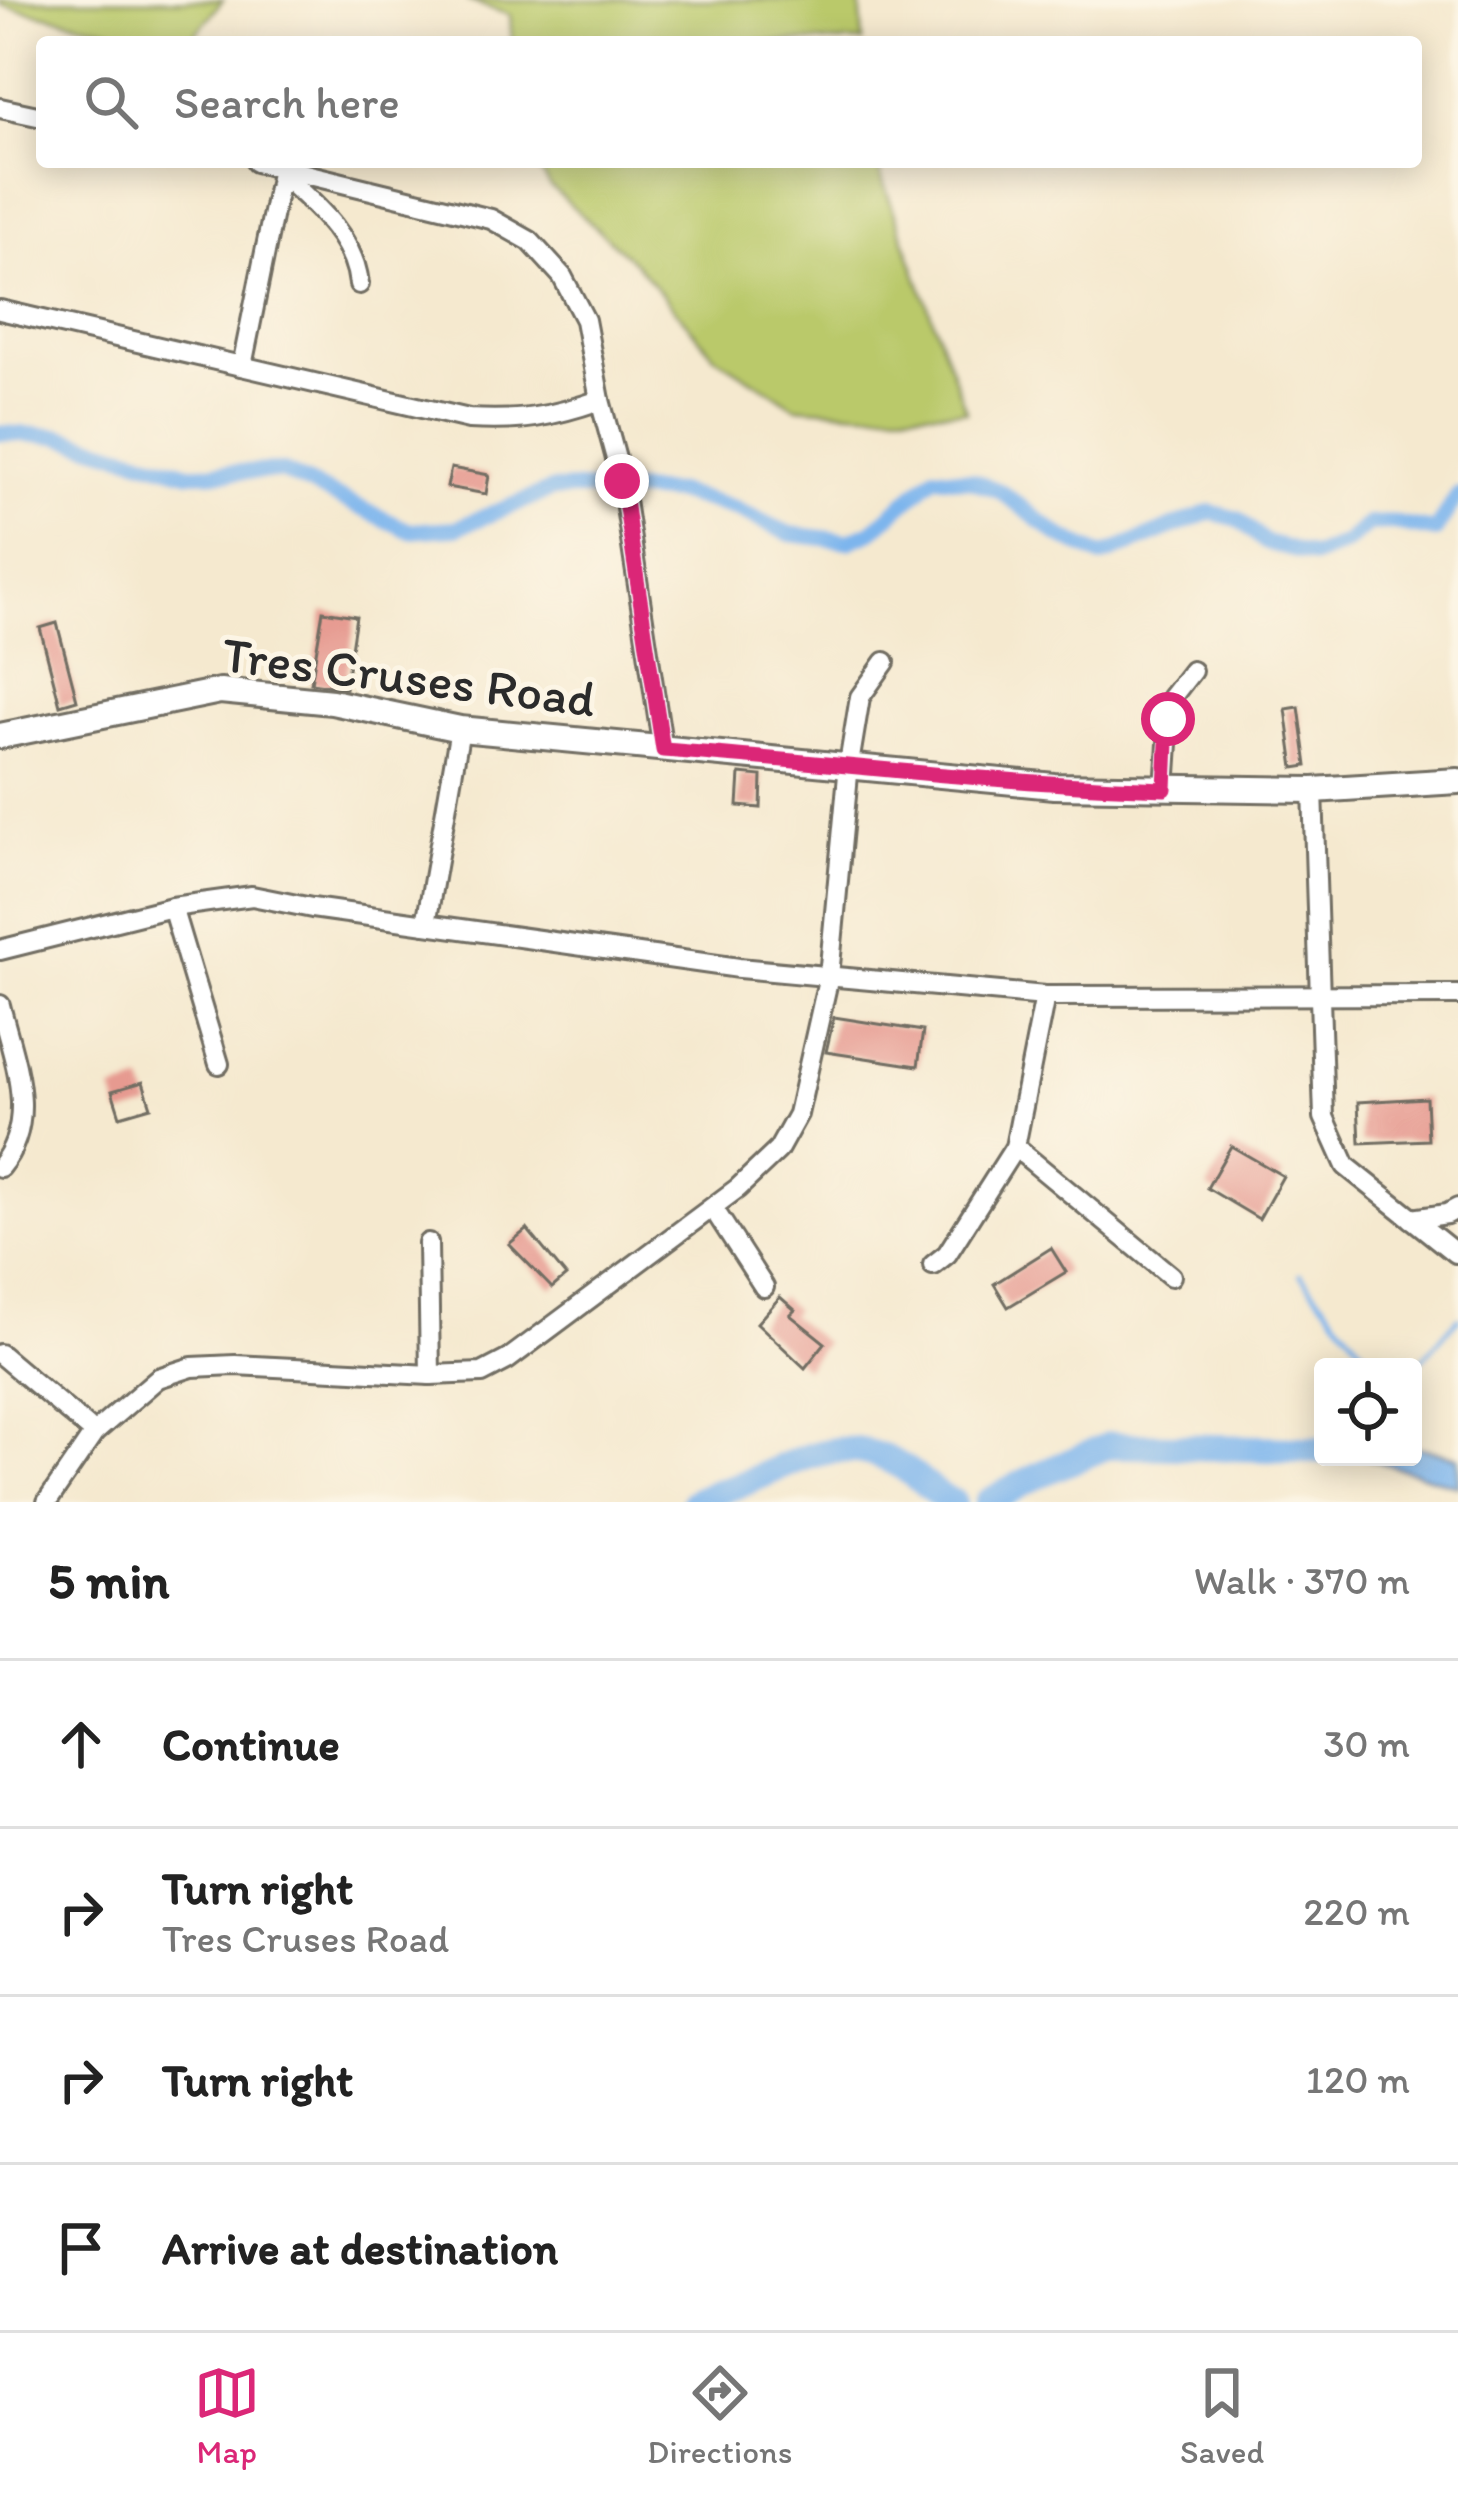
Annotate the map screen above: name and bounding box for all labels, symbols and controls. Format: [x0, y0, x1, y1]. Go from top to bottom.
search box [36, 36, 1422, 168]
icon: search [78, 69, 144, 135]
text: Search here [174, 75, 400, 129]
route end [595, 454, 649, 508]
street label: Tres Cruses Road [219, 623, 599, 730]
route start [1141, 692, 1195, 746]
map controls [1314, 1358, 1422, 1466]
button: locate [1314, 1358, 1422, 1466]
text: 5 min [48, 1550, 169, 1611]
text: Walk · 370 m [1194, 1557, 1410, 1604]
icon: ahead [48, 1711, 114, 1777]
text: Continue [162, 1717, 340, 1771]
text: 30 m [1323, 1720, 1410, 1767]
text: Turn right [162, 1861, 353, 1915]
icon: right [48, 1879, 114, 1945]
text: 220 m [1303, 1888, 1410, 1935]
text: Tres Cruses Road [162, 1915, 449, 1962]
icon: right [48, 2047, 114, 2113]
text: Turn right [162, 2053, 353, 2107]
text: 120 m [1306, 2056, 1410, 2103]
icon: arrive [48, 2215, 114, 2281]
text: Arrive at destination [162, 2221, 558, 2275]
tab: Map [194, 2360, 260, 2471]
tab: Directions [647, 2360, 792, 2471]
tab: Saved [1180, 2360, 1264, 2471]

